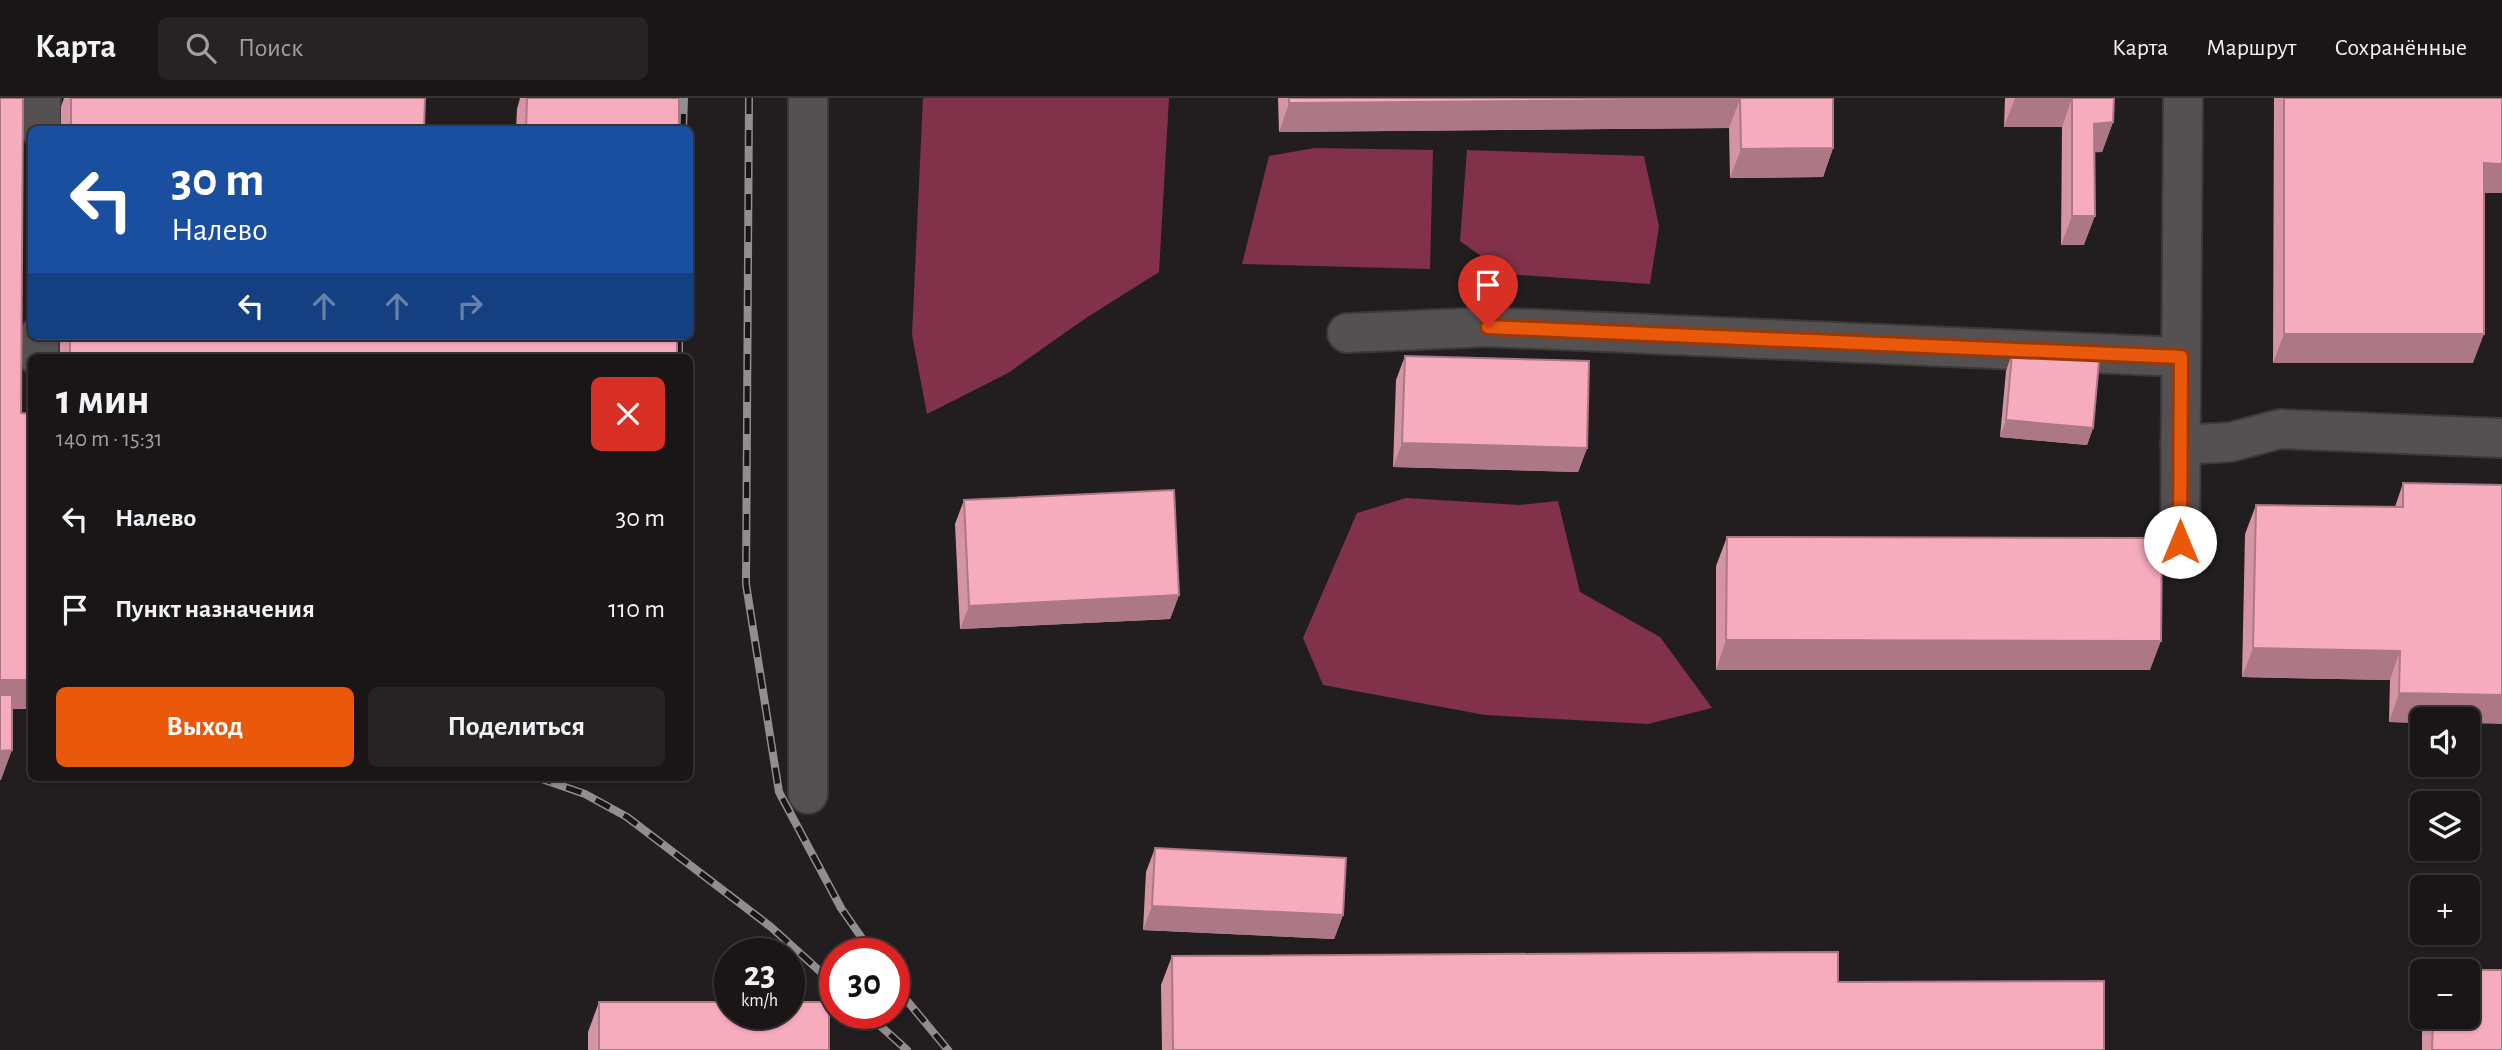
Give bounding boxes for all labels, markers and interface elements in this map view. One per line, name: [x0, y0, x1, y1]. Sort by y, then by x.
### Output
search box: [158, 17, 648, 80]
icon: search: [182, 29, 220, 67]
text: Карта: [35, 31, 116, 64]
text: Поиск: [238, 35, 303, 61]
text: Карта: [2112, 36, 2168, 60]
text: Маршрут: [2206, 36, 2296, 60]
text: Сохранённые: [2334, 36, 2467, 60]
icon: left: [56, 154, 147, 245]
text: 30 m: [171, 156, 265, 205]
text: Налево: [171, 214, 268, 246]
pin: [1458, 255, 1518, 327]
icon: arrive: [1469, 266, 1507, 304]
icon: left: [232, 287, 270, 325]
icon: ahead: [305, 287, 343, 325]
icon: ahead: [378, 287, 416, 325]
icon: right: [451, 287, 489, 325]
button: close: [591, 377, 665, 451]
text: 1 мин: [56, 379, 150, 421]
text: 140 m · 15:31: [56, 428, 162, 451]
icon: left: [56, 500, 94, 538]
text: Налево: [115, 505, 196, 531]
text: 30 m: [615, 505, 665, 531]
position arrow: [2143, 505, 2217, 579]
icon: arrive: [56, 591, 94, 629]
text: Пункт назначения: [115, 596, 315, 622]
text: 110 m: [608, 596, 665, 622]
button: Выход: [56, 687, 354, 767]
button: Поделиться: [368, 687, 665, 767]
map controls: [2410, 707, 2480, 1029]
button: sound: [2410, 707, 2480, 777]
button: layers: [2410, 791, 2480, 861]
button: +: [2410, 875, 2480, 945]
speed limit sign: 30: [819, 938, 910, 1029]
text: 23: [744, 957, 775, 992]
button: −: [2410, 959, 2480, 1029]
text: km/h: [741, 992, 778, 1010]

